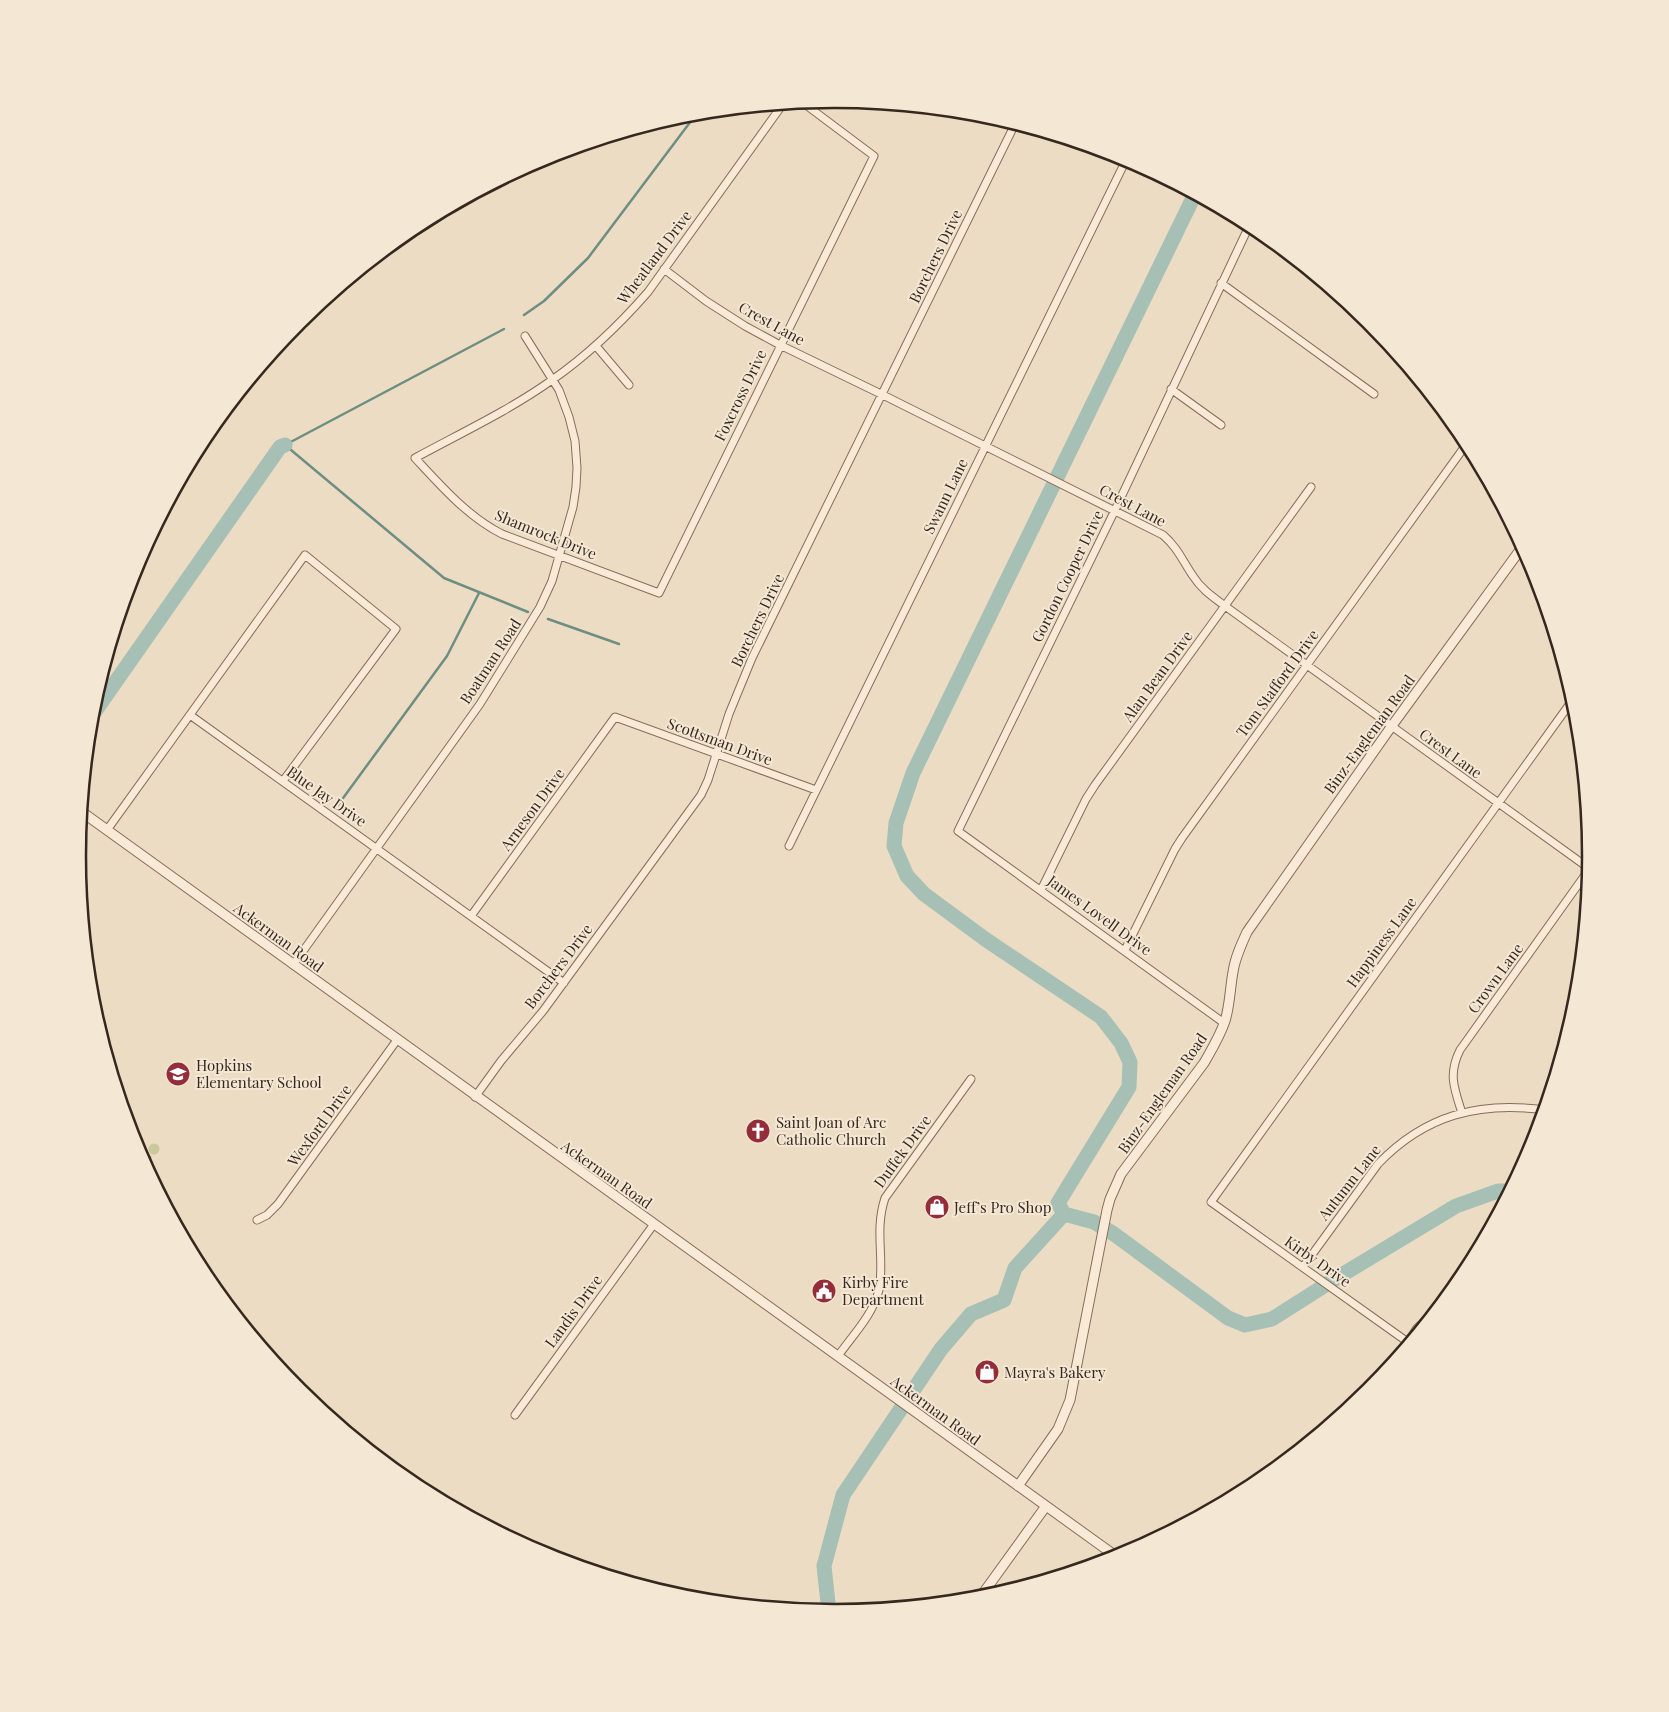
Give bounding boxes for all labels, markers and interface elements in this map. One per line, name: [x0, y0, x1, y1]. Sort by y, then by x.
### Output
street label: Wheatland Drive: [612, 206, 696, 309]
street label: Borchers Drive: [904, 206, 966, 306]
street label: Crest Lane: [735, 297, 809, 349]
street label: Foxcross Drive: [709, 346, 771, 444]
street label: Swann Lane: [918, 455, 972, 537]
street label: Crest Lane: [1096, 479, 1170, 531]
street label: Shamrock Drive: [492, 504, 600, 564]
street label: Gordon Cooper Drive: [1026, 507, 1108, 645]
street label: Borchers Drive: [726, 570, 788, 670]
street label: Boatman Road: [455, 614, 525, 708]
street label: Tom Stafford Drive: [1231, 625, 1323, 741]
street label: Alan Bean Drive: [1117, 627, 1197, 726]
street label: Binz-Engleman Road: [1319, 670, 1419, 797]
street label: Scottsman Drive: [665, 713, 775, 769]
street label: Crest Lane: [1416, 724, 1486, 782]
street label: Blue Jay Drive: [283, 761, 371, 831]
street label: Arneson Drive: [495, 764, 569, 855]
street label: James Lovell Drive: [1043, 870, 1156, 960]
street label: Happiness Lane: [1341, 893, 1421, 991]
street label: Ackerman Road: [229, 897, 328, 977]
street label: Borchers Drive: [519, 919, 597, 1013]
street label: Crown Lane: [1463, 939, 1527, 1017]
street label: Binz-Engleman Road: [1113, 1029, 1211, 1157]
place label: Hopkins Elementary School: [196, 1055, 322, 1092]
school or university icon: Hopkins Elementary School: [165, 1061, 191, 1087]
street label: Wexford Drive: [282, 1080, 355, 1171]
street label: Duffek Drive: [869, 1111, 935, 1191]
place label: Saint Joan of Arc Catholic Church: [776, 1112, 886, 1149]
church icon: Saint Joan of Arc Catholic Church: [745, 1118, 771, 1144]
street label: Ackerman Road: [557, 1135, 657, 1213]
street label: Autumn Lane: [1313, 1140, 1385, 1225]
shop icon: Jeff’s Pro Shop: [924, 1194, 950, 1220]
place label: Jeff’s Pro Shop: [953, 1197, 1052, 1217]
street label: Kirby Drive: [1281, 1231, 1355, 1291]
street label: Landis Drive: [540, 1271, 606, 1351]
place label: Kirby Fire Department: [842, 1272, 924, 1309]
public building icon: Kirby Fire Department: [811, 1278, 837, 1304]
shop icon: Mayra's Bakery: [974, 1359, 1000, 1385]
place label: Mayra's Bakery: [1004, 1362, 1106, 1382]
street label: Ackerman Road: [886, 1370, 985, 1450]

